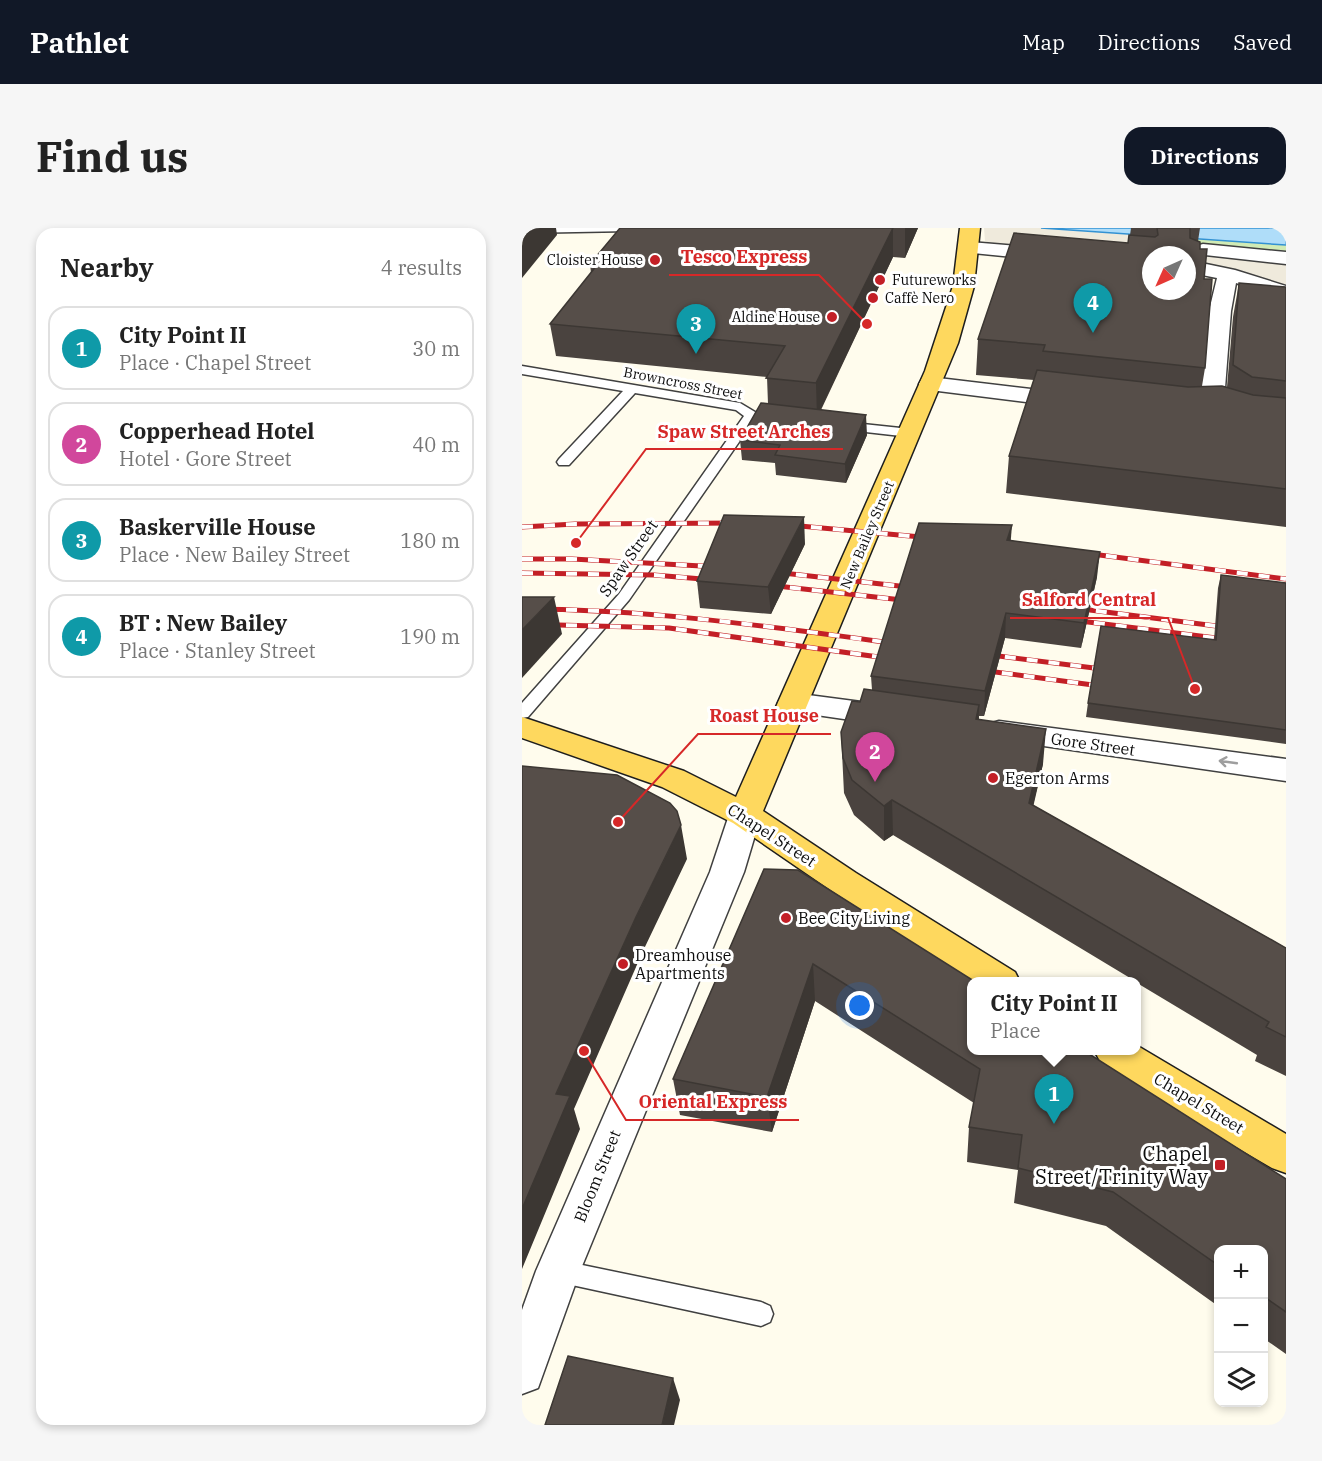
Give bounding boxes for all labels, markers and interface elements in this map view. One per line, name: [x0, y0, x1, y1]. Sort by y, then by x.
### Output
text: Pathlet: [30, 24, 129, 61]
text: Map: [1022, 28, 1065, 56]
text: Directions: [1098, 28, 1200, 56]
text: Saved: [1233, 28, 1292, 56]
button: Directions: [1124, 127, 1286, 185]
text: Find us: [36, 129, 188, 184]
callout: Tesco Express: [669, 239, 819, 275]
text: Tesco Express: [681, 245, 807, 268]
north arrow: [1142, 246, 1196, 300]
text: Nearby: [60, 250, 154, 284]
place label: Cloister House: [547, 251, 643, 269]
marker: Cloister House: [648, 253, 662, 267]
text: 4 results: [381, 254, 462, 281]
place label: Futureworks: [892, 271, 976, 289]
marker: Futureworks: [873, 273, 887, 287]
pin: 4: [1074, 284, 1112, 333]
place label: Caffè Nero: [885, 289, 954, 307]
marker: Caffè Nero: [866, 291, 880, 305]
pin: 3: [676, 304, 716, 354]
place label: Aldine House: [732, 308, 820, 326]
marker: Aldine House: [825, 310, 839, 324]
text: City Point II: [119, 320, 246, 349]
text: 1: [76, 335, 88, 362]
text: 30 m: [412, 335, 460, 362]
text: Place · Chapel Street: [119, 349, 311, 376]
street label: Browncross Street: [622, 363, 744, 403]
callout: Spaw Street Arches: [646, 413, 843, 449]
text: Copperhead Hotel: [119, 416, 315, 445]
text: Spaw Street Arches: [658, 420, 830, 443]
text: 2: [76, 431, 88, 458]
text: 40 m: [412, 431, 460, 458]
text: Hotel · Gore Street: [119, 445, 292, 472]
street label: New Bailey Street: [836, 478, 898, 592]
text: Baskerville House: [119, 512, 316, 541]
street label: Spaw Street: [594, 516, 662, 600]
text: 3: [76, 527, 88, 554]
text: 180 m: [400, 527, 460, 554]
text: Place · New Bailey Street: [119, 541, 350, 568]
callout: Salford Central: [1010, 582, 1168, 618]
text: Salford Central: [1022, 588, 1156, 611]
text: BT : New Bailey: [119, 608, 287, 637]
text: 4: [76, 623, 88, 650]
text: 190 m: [400, 623, 460, 650]
text: Place · Stanley Street: [119, 637, 316, 664]
callout: Roast House: [698, 698, 831, 734]
text: Roast House: [709, 704, 819, 727]
street label: Gore Street: [1050, 728, 1137, 760]
pin: 2: [856, 732, 894, 782]
one-way arrow: [1219, 757, 1238, 768]
place label: Egerton Arms: [1005, 768, 1109, 788]
marker: Egerton Arms: [986, 771, 1000, 785]
street label: Chapel Street: [724, 799, 820, 871]
place label: Bee City Living: [798, 908, 910, 928]
marker: Bee City Living: [779, 911, 793, 925]
place label: Dreamhouse Apartments: [635, 945, 731, 983]
marker: Dreamhouse Apartments: [616, 957, 630, 971]
popup: [967, 977, 1141, 1055]
text: City Point II: [990, 988, 1118, 1017]
your location: [845, 991, 874, 1020]
text: Place: [990, 1017, 1041, 1044]
street label: Chapel Street: [1151, 1068, 1248, 1138]
pin: 1: [1034, 1074, 1074, 1124]
callout: Oriental Express: [626, 1084, 799, 1120]
text: Oriental Express: [639, 1090, 787, 1113]
street label: Bloom Street: [569, 1127, 625, 1225]
place label: Chapel Street/Trinity Way: [1035, 1140, 1208, 1190]
marker: Chapel Street/Trinity Way: [1213, 1158, 1227, 1172]
map controls: [1214, 1245, 1268, 1407]
button: +: [1214, 1245, 1268, 1299]
button: −: [1214, 1299, 1268, 1353]
button: layers: [1214, 1353, 1268, 1407]

